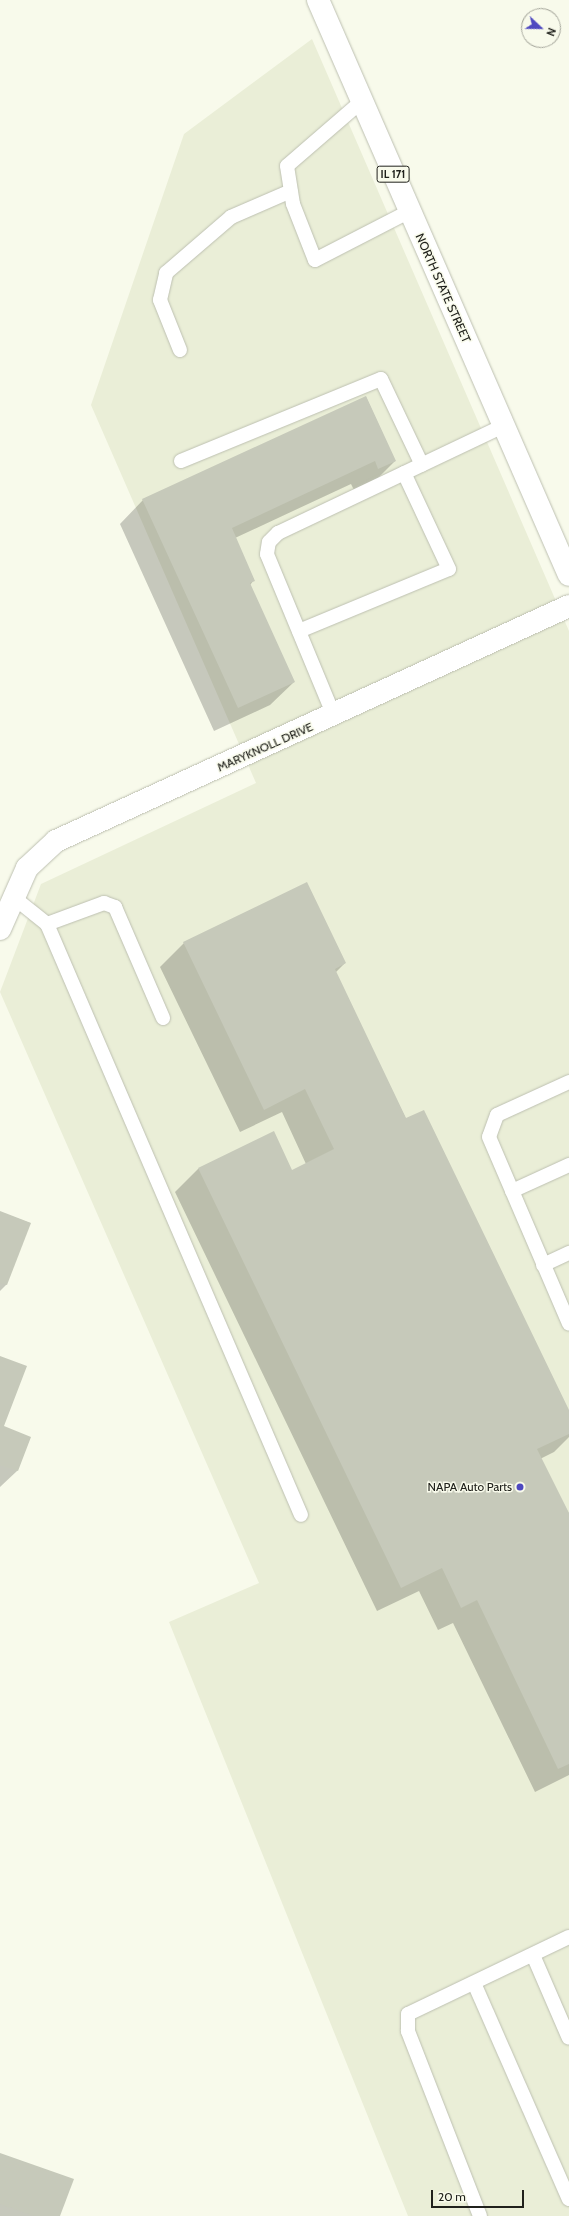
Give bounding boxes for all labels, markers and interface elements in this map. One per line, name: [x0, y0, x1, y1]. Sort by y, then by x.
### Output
north arrow: [521, 8, 561, 48]
text: N: [543, 26, 559, 38]
road number: IL 171: [376, 165, 410, 183]
street label: NORTH STATE STREET: [412, 231, 474, 345]
street label: MARYKNOLL DRIVE: [215, 719, 315, 775]
place label: NAPA Auto Parts: [428, 1480, 512, 1494]
marker: NAPA Auto Parts: [515, 1482, 525, 1492]
scale bar: [433, 2182, 526, 2208]
text: 20 m: [438, 2189, 466, 2204]

